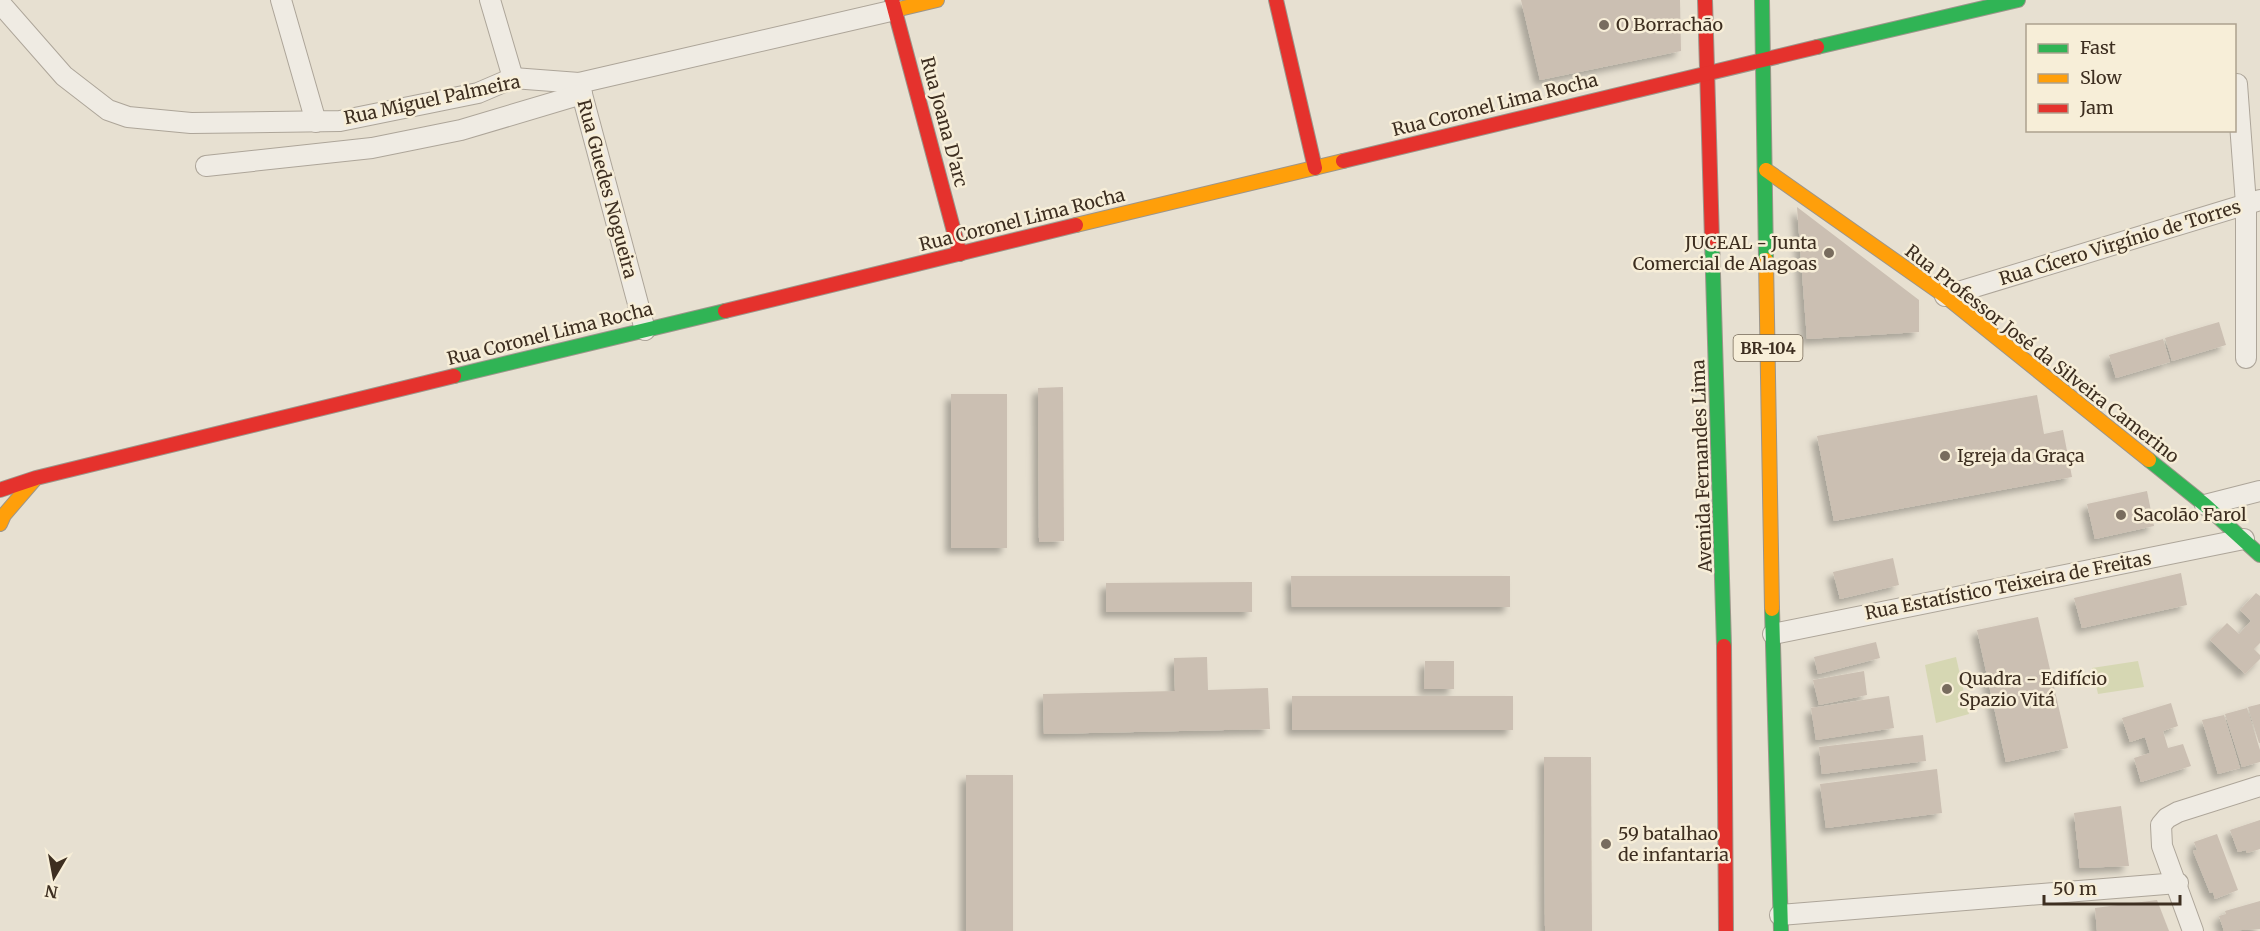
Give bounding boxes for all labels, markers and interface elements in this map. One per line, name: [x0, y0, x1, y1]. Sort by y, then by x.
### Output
place label: O Borrachão: [1616, 13, 1723, 36]
marker: O Borrachão: [1597, 18, 1611, 32]
legend: [2026, 24, 2236, 132]
text: Fast: [2080, 36, 2116, 59]
street label: Rua Joana D'arc: [916, 54, 973, 190]
text: Slow: [2080, 66, 2123, 89]
street label: Rua Coronel Lima Rocha: [1390, 68, 1600, 141]
street label: Rua Miguel Palmeira: [342, 70, 522, 129]
text: Jam: [2079, 96, 2114, 119]
street label: Rua Guedes Nogueira: [573, 97, 643, 281]
street label: Rua Coronel Lima Rocha: [917, 183, 1127, 256]
street label: Rua Cícero Virgínio de Torres: [1996, 195, 2244, 290]
place label: JUCEAL - Junta Comercial de Alagoas: [1633, 231, 1817, 275]
street label: Rua Professor José da Silveira Camerino: [1901, 239, 2184, 468]
marker: JUCEAL - Junta Comercial de Alagoas: [1822, 246, 1836, 260]
street label: Rua Coronel Lima Rocha: [445, 297, 655, 370]
road number: BR-104: [1734, 335, 1802, 361]
street label: Avenida Fernandes Lima: [1686, 359, 1717, 574]
place label: Igreja da Graça: [1957, 444, 2085, 467]
marker: Igreja da Graça: [1938, 449, 1952, 463]
place label: Sacolão Farol: [2133, 503, 2247, 526]
marker: Sacolão Farol: [2114, 508, 2128, 522]
street label: Rua Estatístico Teixeira de Freitas: [1863, 546, 2153, 625]
place label: Quadra - Edifício Spazio Vitá: [1959, 667, 2107, 711]
marker: Quadra - Edifício Spazio Vitá: [1940, 682, 1954, 696]
place label: 59 batalhao de infantaria: [1618, 822, 1729, 866]
marker: 59 batalhao de infantaria: [1599, 837, 1613, 851]
north arrow: [24, 847, 84, 907]
scale bar: [2044, 868, 2180, 906]
text: 50 m: [2053, 877, 2097, 900]
text: N: [43, 881, 59, 903]

